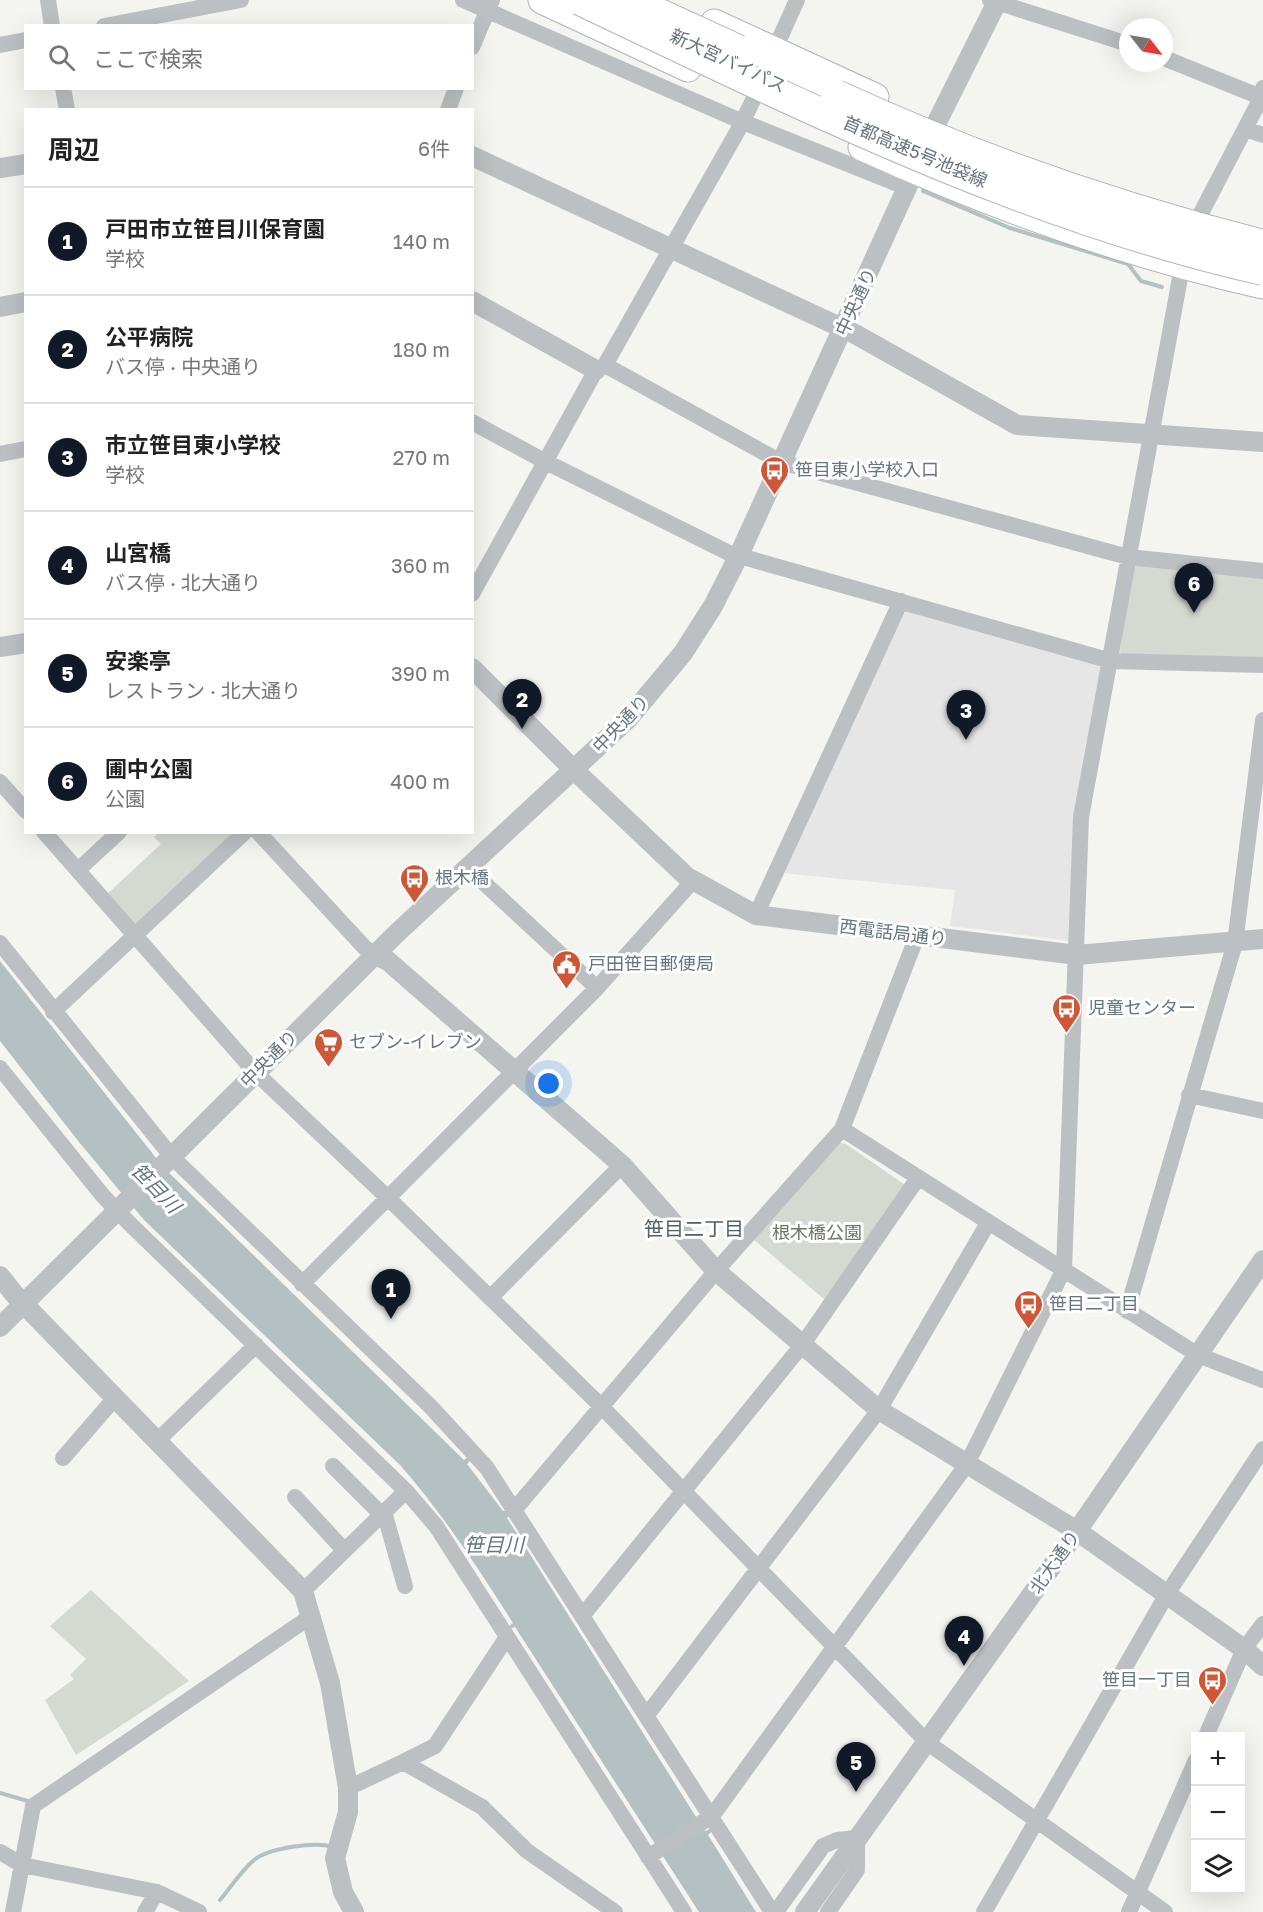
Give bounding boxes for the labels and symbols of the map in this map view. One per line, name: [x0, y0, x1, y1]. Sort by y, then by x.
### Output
north arrow: [1119, 18, 1173, 72]
street label: 新大宮バイパス: [667, 24, 790, 97]
street label: 首都高速5号池袋線: [840, 111, 991, 191]
street label: 中央通り: [830, 264, 880, 339]
bus stop icon: 笹目東小学校入口: [758, 454, 790, 496]
place label: 笹目東小学校入口: [795, 458, 939, 480]
pin: 6: [1174, 564, 1214, 613]
pin: 2: [502, 680, 542, 729]
street label: 中央通り: [587, 690, 653, 757]
pin: 3: [946, 690, 986, 740]
bus stop icon: 根木橋: [398, 862, 430, 904]
place label: 根木橋: [435, 866, 489, 888]
street label: 西電話局通り: [838, 915, 948, 950]
public building icon: 戸田笹目郵便局: [551, 948, 583, 990]
place label: 戸田笹目郵便局: [588, 952, 714, 974]
bus stop icon: 児童センター: [1051, 992, 1083, 1034]
place label: 児童センター: [1088, 996, 1196, 1018]
street label: 中央通り: [235, 1025, 302, 1092]
supermarket icon: セブン-イレブン: [312, 1026, 344, 1068]
place label: セブン-イレブン: [349, 1030, 482, 1052]
your location: [534, 1069, 563, 1098]
water label: 笹目川: [127, 1157, 188, 1219]
district label: 笹目二丁目: [644, 1216, 744, 1240]
park label: 根木橋公園: [772, 1221, 862, 1243]
pin: 1: [372, 1270, 410, 1319]
bus stop icon: 笹目二丁目: [1012, 1288, 1044, 1330]
place label: 笹目二丁目: [1049, 1292, 1139, 1314]
street label: 北大通り: [1025, 1526, 1084, 1597]
water label: 笹目川: [464, 1532, 526, 1556]
pin: 4: [944, 1616, 984, 1666]
bus stop icon: 笹目一丁目: [1197, 1664, 1229, 1706]
place label: 笹目一丁目: [1102, 1668, 1192, 1690]
pin: 5: [836, 1742, 876, 1792]

